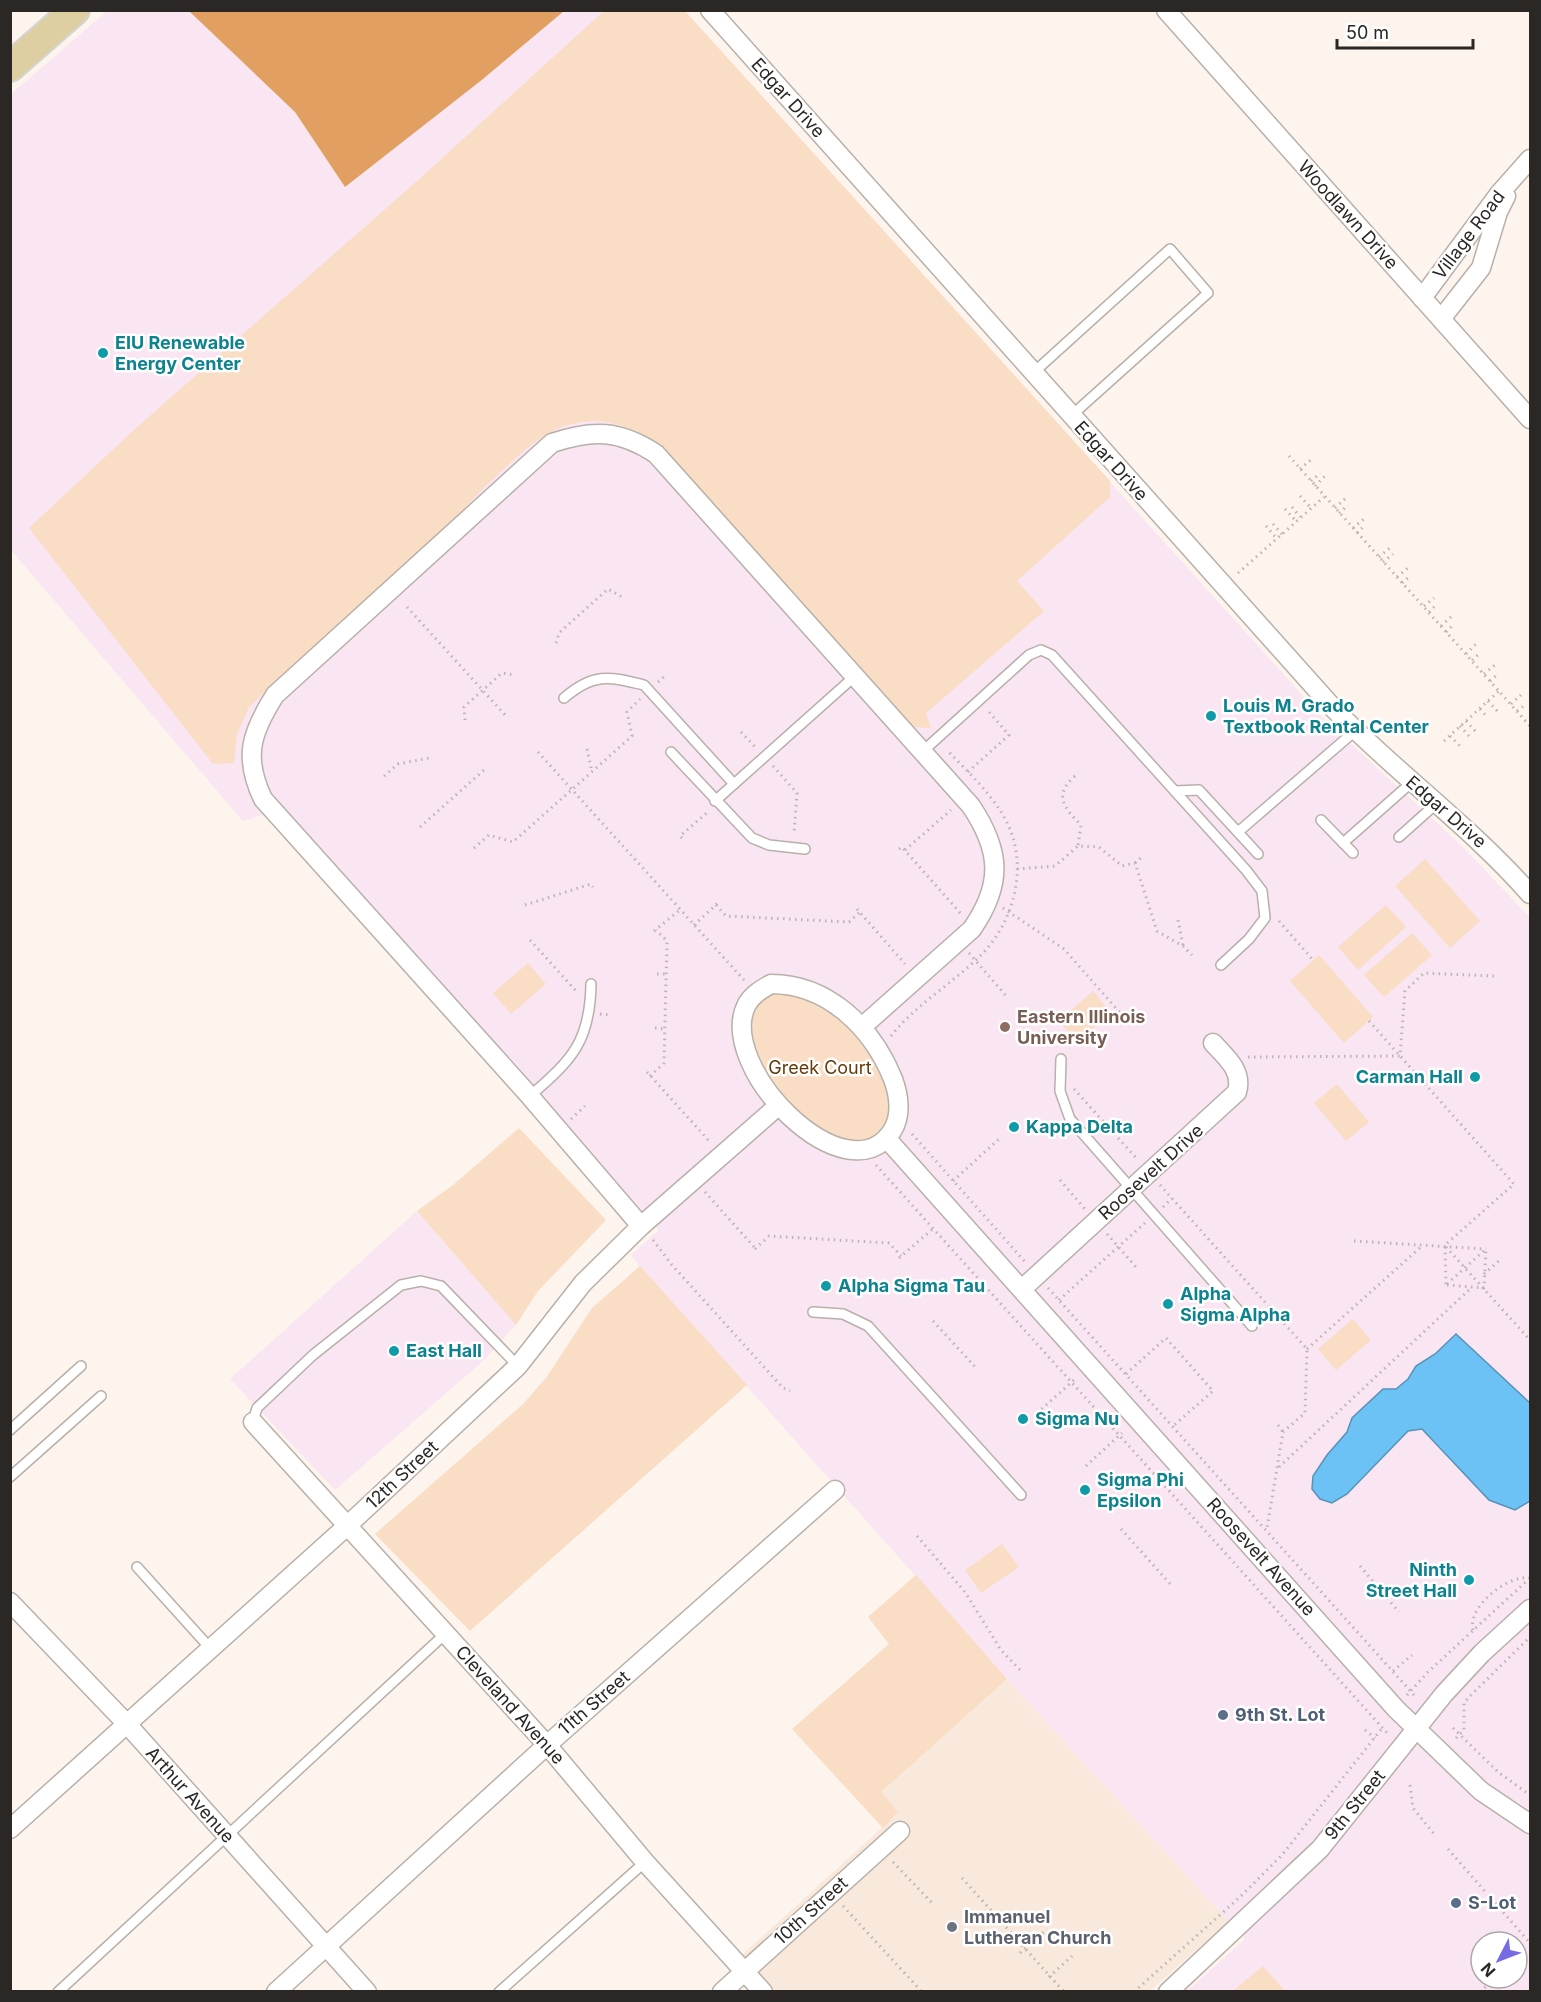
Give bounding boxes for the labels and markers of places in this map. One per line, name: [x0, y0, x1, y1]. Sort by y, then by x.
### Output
place label: EIU Renewable Energy Center: [115, 332, 245, 374]
marker: EIU Renewable Energy Center: [96, 346, 110, 360]
place label: Louis M. Grado Textbook Rental Center: [1223, 695, 1429, 737]
marker: Louis M. Grado Textbook Rental Center: [1204, 709, 1218, 723]
place label: Eastern Illinois University: [1017, 1006, 1145, 1048]
marker: Eastern Illinois University: [998, 1020, 1012, 1034]
place label: Carman Hall: [1356, 1066, 1463, 1087]
marker: Carman Hall: [1468, 1070, 1482, 1084]
place label: Kappa Delta: [1026, 1116, 1133, 1137]
marker: Kappa Delta: [1007, 1120, 1021, 1134]
place label: Alpha Sigma Tau: [838, 1275, 985, 1296]
marker: Alpha Sigma Tau: [819, 1279, 833, 1293]
place label: Alpha Sigma Alpha: [1180, 1283, 1291, 1325]
marker: Alpha Sigma Alpha: [1161, 1297, 1175, 1311]
place label: East Hall: [406, 1340, 482, 1361]
marker: East Hall: [387, 1344, 401, 1358]
place label: Sigma Nu: [1035, 1408, 1119, 1429]
marker: Sigma Nu: [1016, 1412, 1030, 1426]
place label: Sigma Phi Epsilon: [1097, 1469, 1184, 1511]
marker: Sigma Phi Epsilon: [1078, 1483, 1092, 1497]
place label: Ninth Street Hall: [1366, 1559, 1457, 1601]
marker: Ninth Street Hall: [1462, 1573, 1476, 1587]
place label: 9th St. Lot: [1235, 1704, 1325, 1725]
marker: 9th St. Lot: [1216, 1708, 1230, 1722]
place label: S-Lot: [1468, 1892, 1516, 1913]
marker: S-Lot: [1449, 1896, 1463, 1910]
place label: Immanuel Lutheran Church: [964, 1906, 1111, 1948]
marker: Immanuel Lutheran Church: [945, 1920, 959, 1934]

